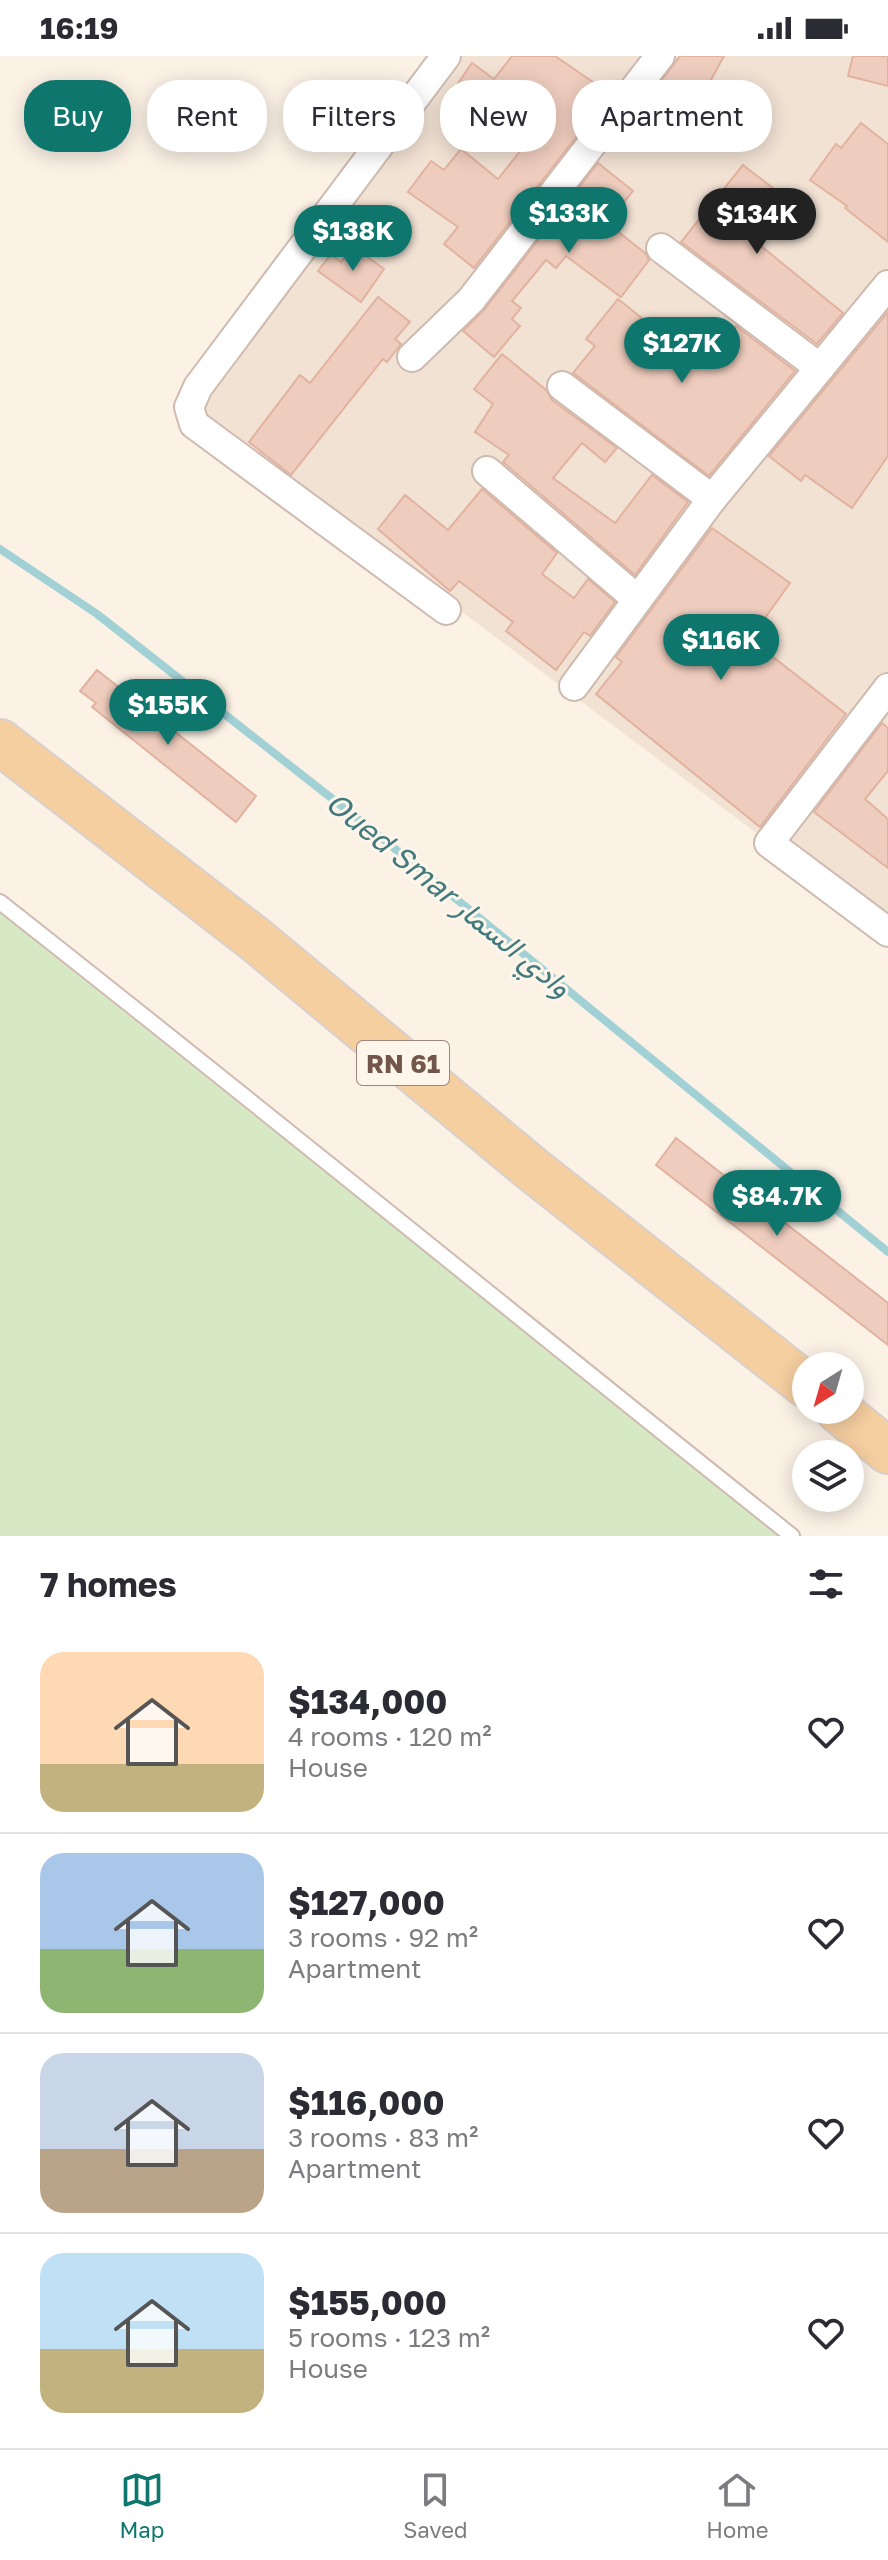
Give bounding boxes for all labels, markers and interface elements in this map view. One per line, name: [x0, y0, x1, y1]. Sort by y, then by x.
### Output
text: 16:19: [40, 10, 119, 46]
chip: Buy: [24, 80, 131, 152]
chip: Rent: [147, 80, 267, 152]
chip: Filters: [283, 80, 424, 152]
chip: New: [440, 80, 556, 152]
chip: Apartment: [572, 80, 772, 152]
pin: $133K: [513, 187, 625, 255]
pin: $134K: [701, 188, 813, 256]
text: $133K: [528, 197, 610, 228]
text: $134K: [716, 198, 798, 229]
pin: $138K: [297, 205, 409, 273]
text: $138K: [312, 215, 394, 246]
pin: $127K: [626, 317, 738, 385]
text: $127K: [642, 327, 722, 358]
pin: $116K: [665, 614, 777, 682]
text: $116K: [681, 624, 761, 655]
pin: $155K: [112, 679, 224, 747]
text: $155K: [127, 689, 209, 720]
water label: Oued Smar وادي السمار: [315, 784, 579, 1009]
road number: RN 61: [357, 1041, 449, 1085]
pin: $84.7K: [712, 1170, 842, 1238]
text: $84.7K: [731, 1180, 823, 1211]
north arrow: [792, 1352, 864, 1424]
map controls: [792, 1352, 864, 1512]
button: layers: [792, 1440, 864, 1512]
icon: filters: [804, 1562, 848, 1606]
text: 7 homes: [40, 1564, 177, 1604]
text: $134,000: [288, 1681, 447, 1721]
icon: home: [104, 1684, 200, 1780]
icon: heart: [804, 1710, 848, 1754]
text: 4 rooms · 120 m²: [288, 1721, 492, 1752]
text: House: [288, 1752, 368, 1783]
text: $127,000: [288, 1882, 445, 1922]
icon: home: [104, 1885, 200, 1981]
icon: heart: [804, 1911, 848, 1955]
text: 3 rooms · 92 m²: [288, 1922, 478, 1953]
text: Apartment: [288, 1953, 421, 1984]
text: $116,000: [288, 2082, 445, 2122]
icon: home: [104, 2085, 200, 2181]
icon: heart: [804, 2111, 848, 2155]
text: 3 rooms · 83 m²: [288, 2122, 478, 2153]
text: Apartment: [288, 2153, 421, 2184]
text: $155,000: [288, 2282, 447, 2322]
icon: home: [104, 2285, 200, 2381]
icon: heart: [804, 2311, 848, 2355]
text: 5 rooms · 123 m²: [288, 2322, 490, 2353]
text: House: [288, 2353, 368, 2384]
tab: Map: [119, 2468, 164, 2543]
tab: Saved: [403, 2468, 467, 2543]
tab: Home: [706, 2468, 769, 2543]

